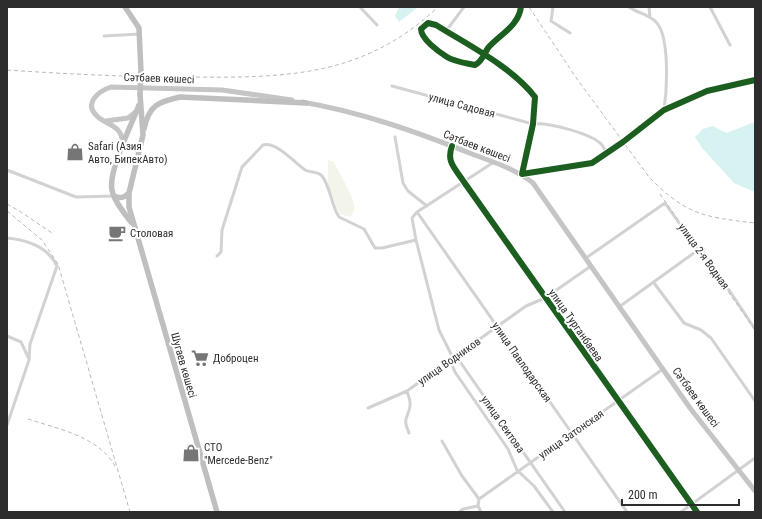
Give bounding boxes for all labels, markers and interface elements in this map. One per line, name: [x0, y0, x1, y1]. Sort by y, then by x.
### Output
street label: Сәтбаев көшесі: [123, 71, 195, 86]
street label: улица Садовая: [427, 90, 496, 121]
street label: Сәтбаев көшесі: [441, 128, 512, 165]
place label: Safari (Азия Авто, БипекАвто): [88, 140, 167, 166]
shop icon: Safari (Азия Авто, БипекАвто): [65, 142, 85, 162]
street label: улица 2-я Водная: [675, 221, 732, 292]
cafe icon: Столовая: [107, 223, 127, 243]
place label: Столовая: [130, 227, 173, 240]
street label: улица Турганбаева: [546, 286, 606, 364]
street label: улица Павлодарская: [489, 320, 554, 405]
street label: Шугаев көшесі: [168, 331, 199, 399]
street label: улица Водников: [415, 335, 483, 388]
supermarket icon: Доброцен: [190, 348, 210, 368]
place label: Доброцен: [213, 352, 259, 365]
street label: Сәтбаев көшесі: [669, 365, 722, 430]
street label: улица Сеитова: [478, 393, 527, 455]
street label: улица Затонская: [536, 407, 606, 462]
place label: СТО "Mercede-Benz": [204, 441, 273, 467]
shop icon: СТО "Mercede-Benz": [181, 443, 201, 463]
scale bar: [622, 481, 739, 507]
text: 200 m: [628, 488, 658, 502]

